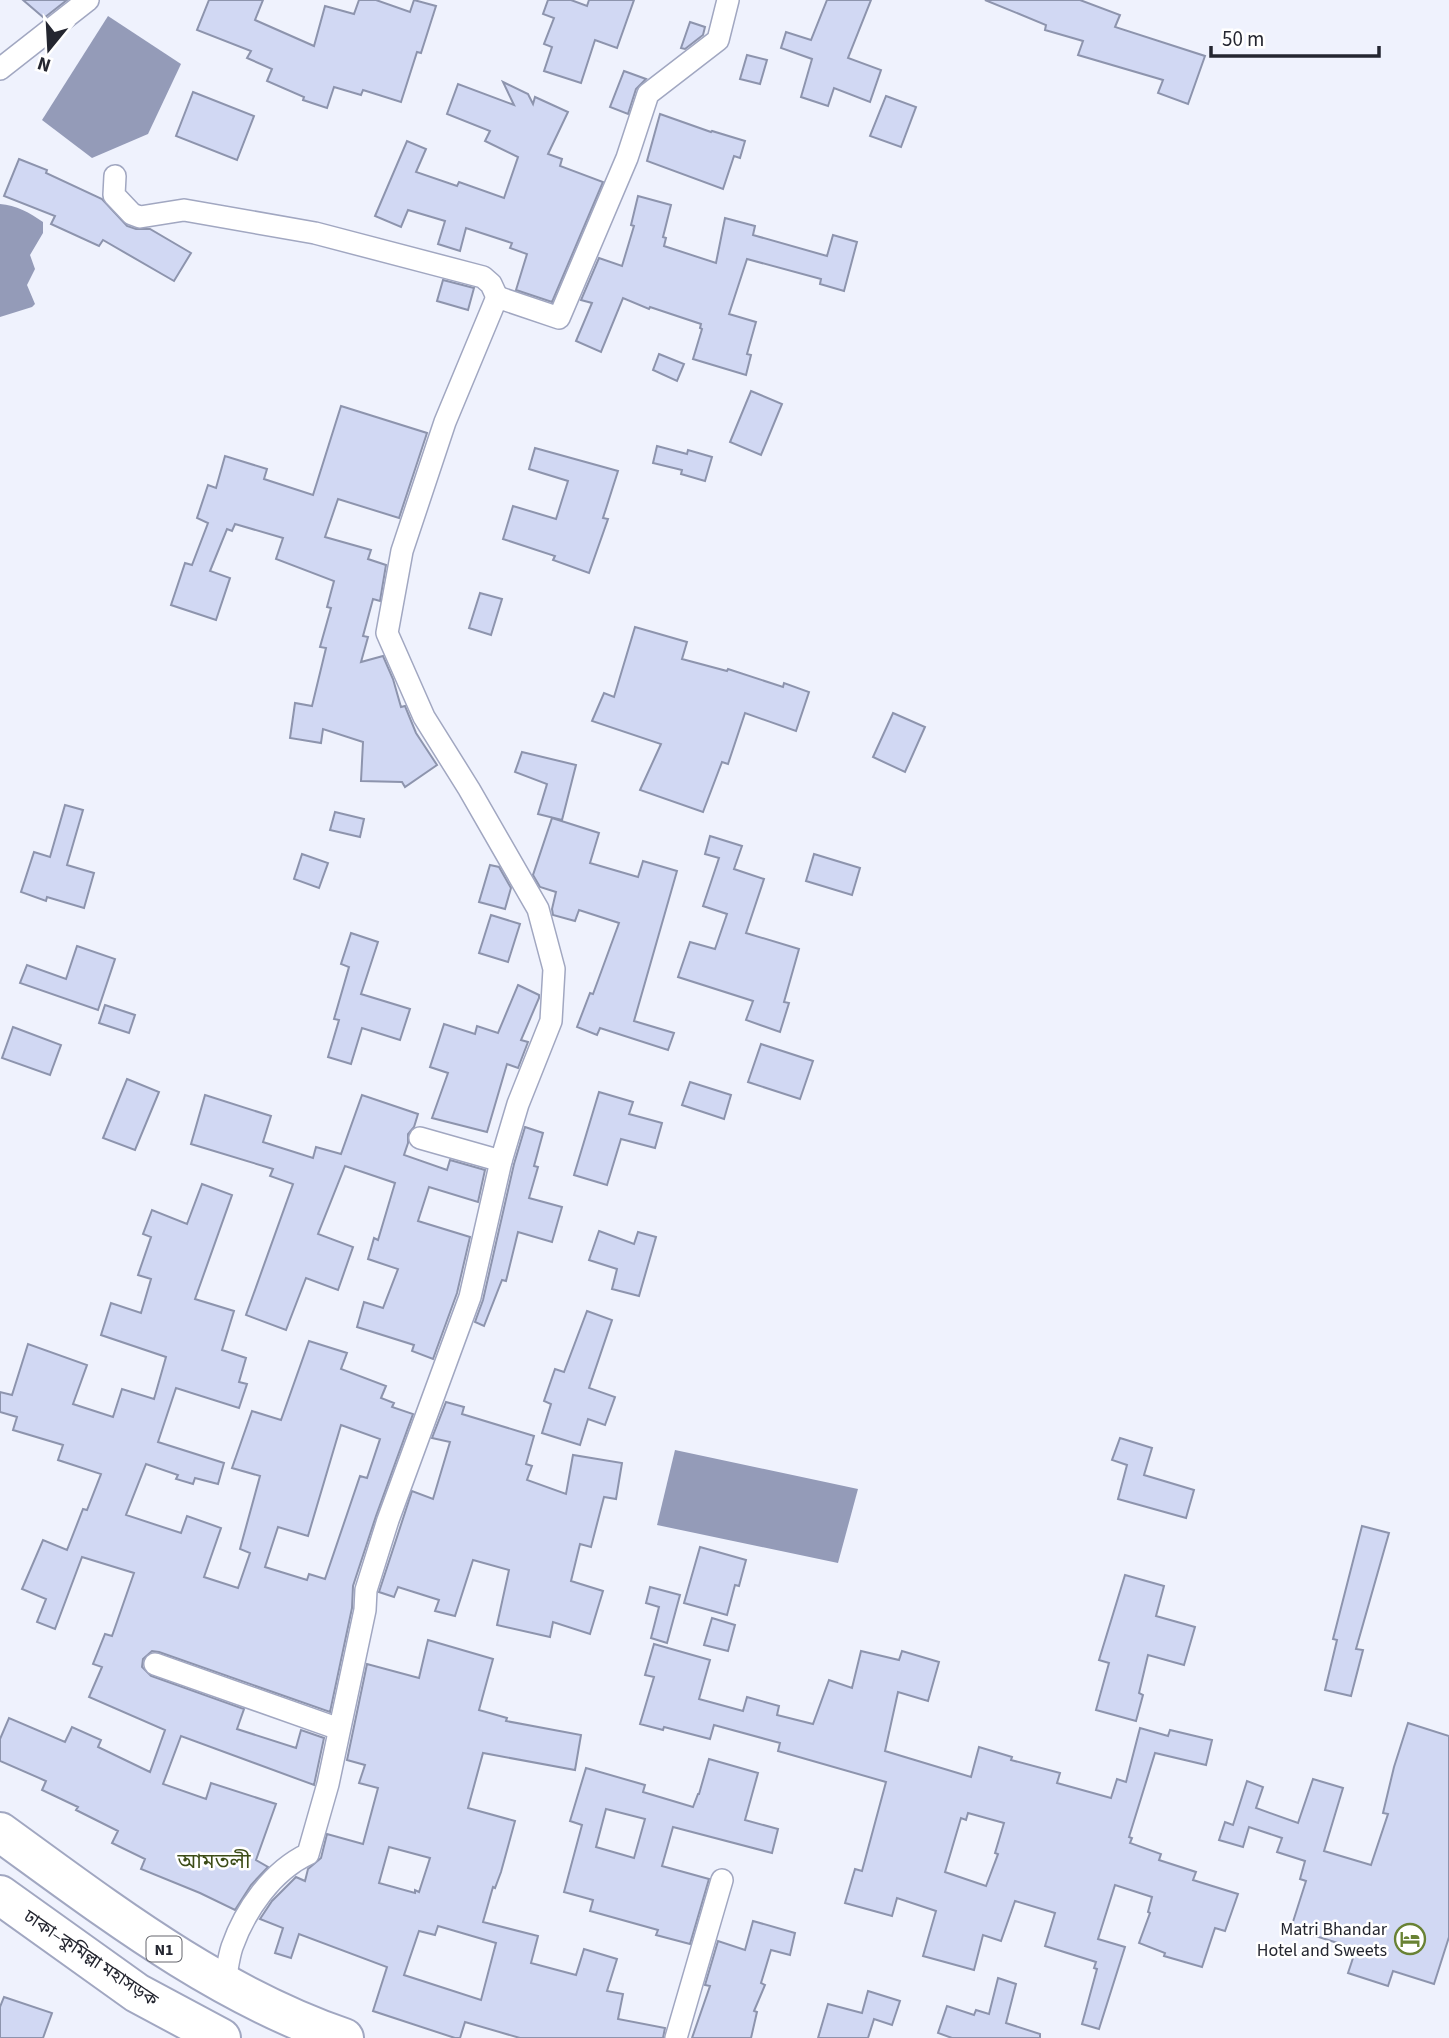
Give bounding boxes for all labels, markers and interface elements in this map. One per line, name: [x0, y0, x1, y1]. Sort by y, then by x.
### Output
north arrow: [14, 14, 84, 84]
scale bar: [1211, 14, 1379, 58]
text: 50 m: [1222, 24, 1264, 54]
text: N: [34, 49, 54, 79]
district label: আমতলী: [177, 1846, 251, 1876]
street label: ঢাকা–কুমিল্লা মহাসড়ক: [18, 1904, 163, 2013]
place label: Matri Bhandar Hotel and Sweets: [1257, 1917, 1388, 1963]
hotel icon: Matri Bhandar Hotel and Sweets: [1393, 1922, 1427, 1956]
road number: N1: [146, 1937, 182, 1962]

